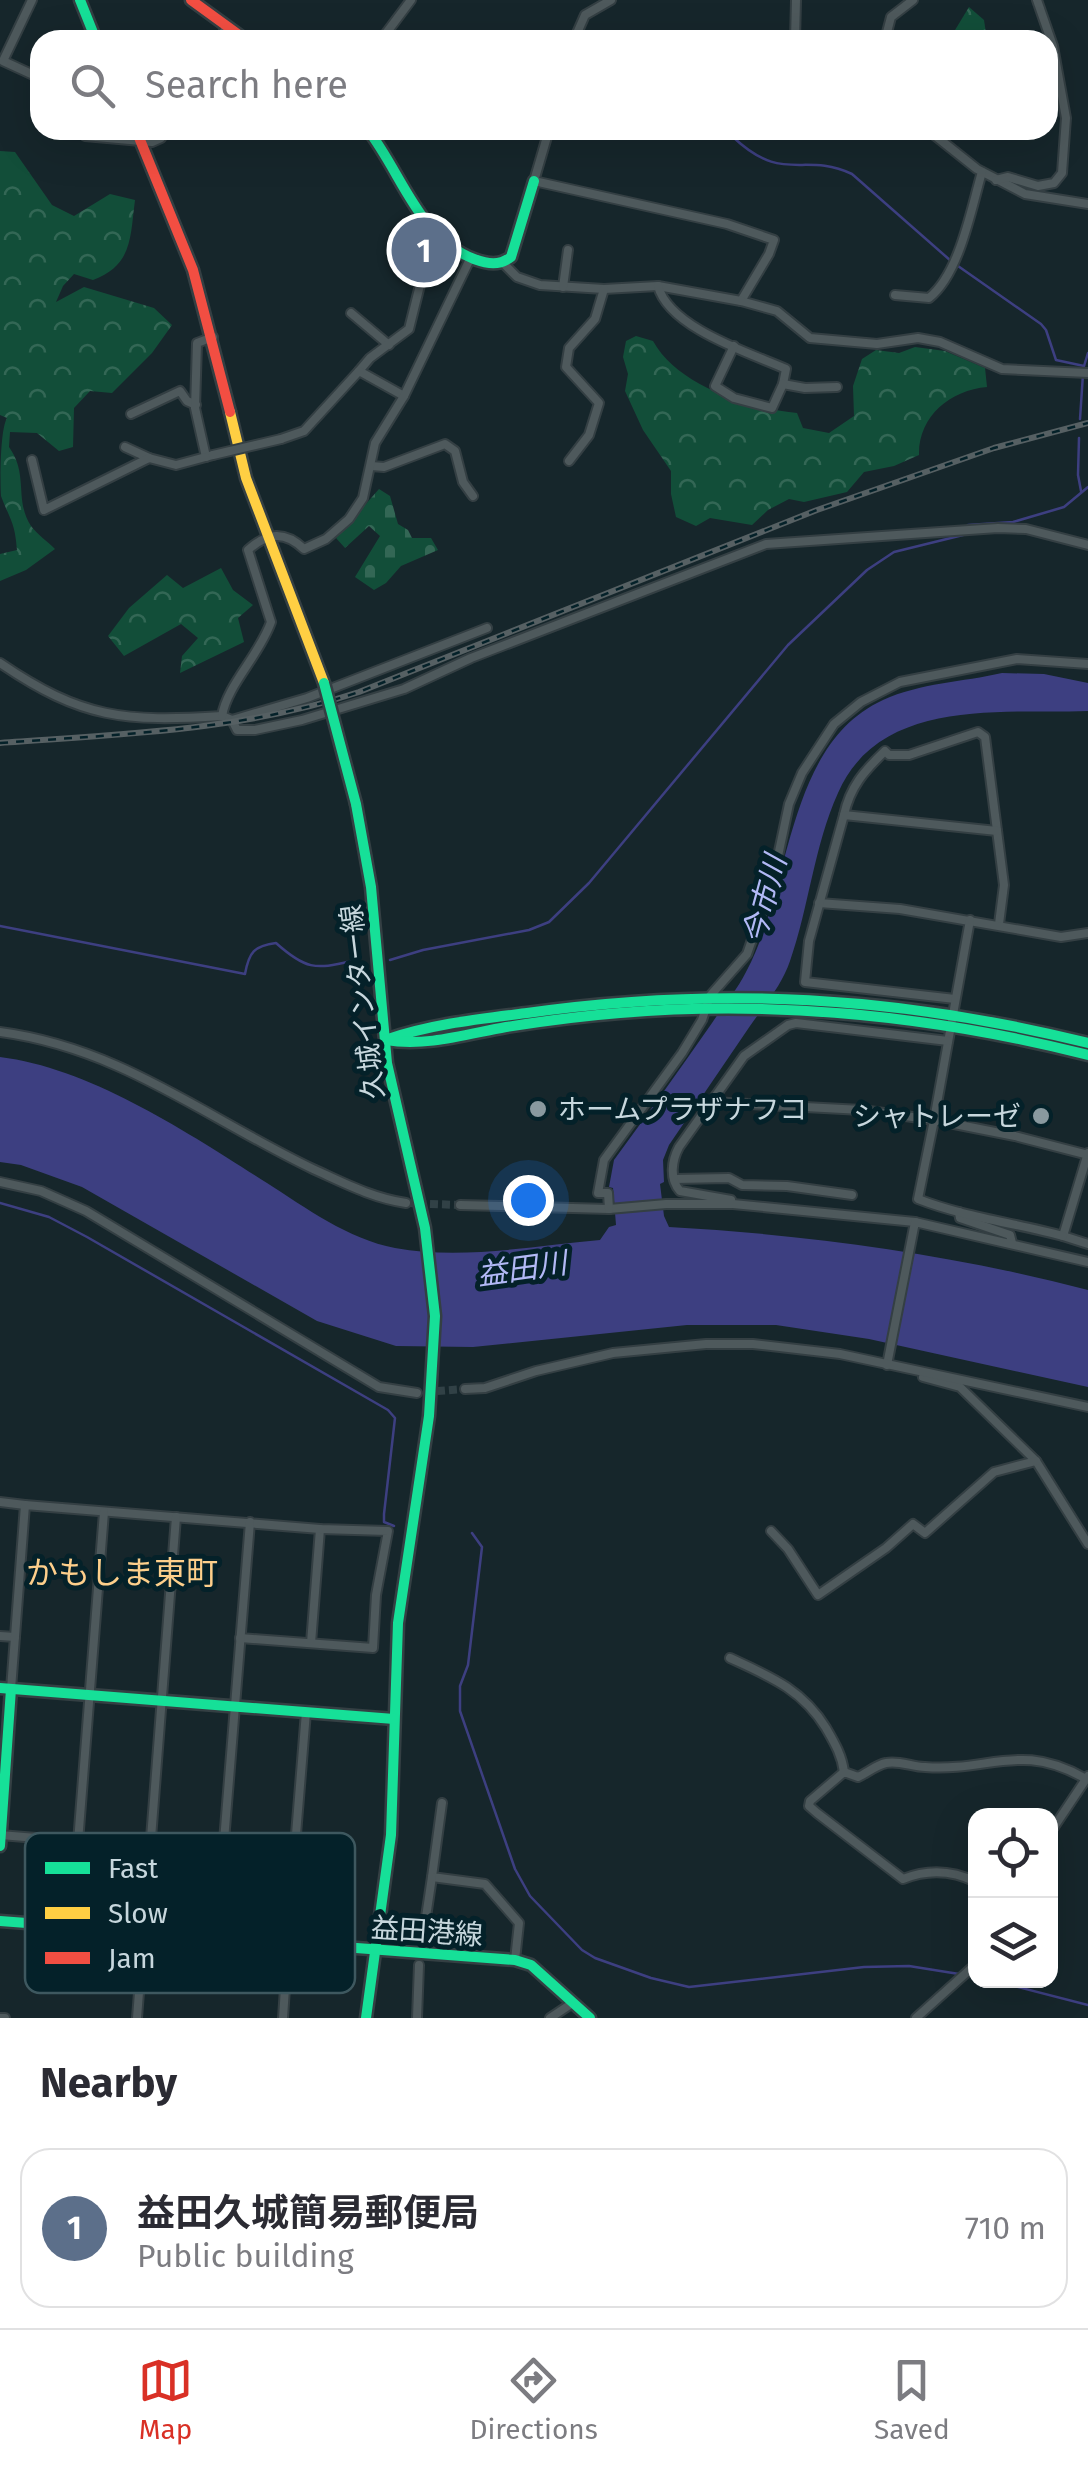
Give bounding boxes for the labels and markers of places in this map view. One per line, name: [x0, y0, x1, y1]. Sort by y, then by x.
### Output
pin: 1: [392, 212, 456, 288]
place label: ホームプラザナフコ: [558, 1093, 807, 1126]
marker: ホームプラザナフコ: [527, 1098, 549, 1120]
place label: シャトレーゼ: [853, 1100, 1021, 1133]
marker: シャトレーゼ: [1030, 1105, 1052, 1127]

